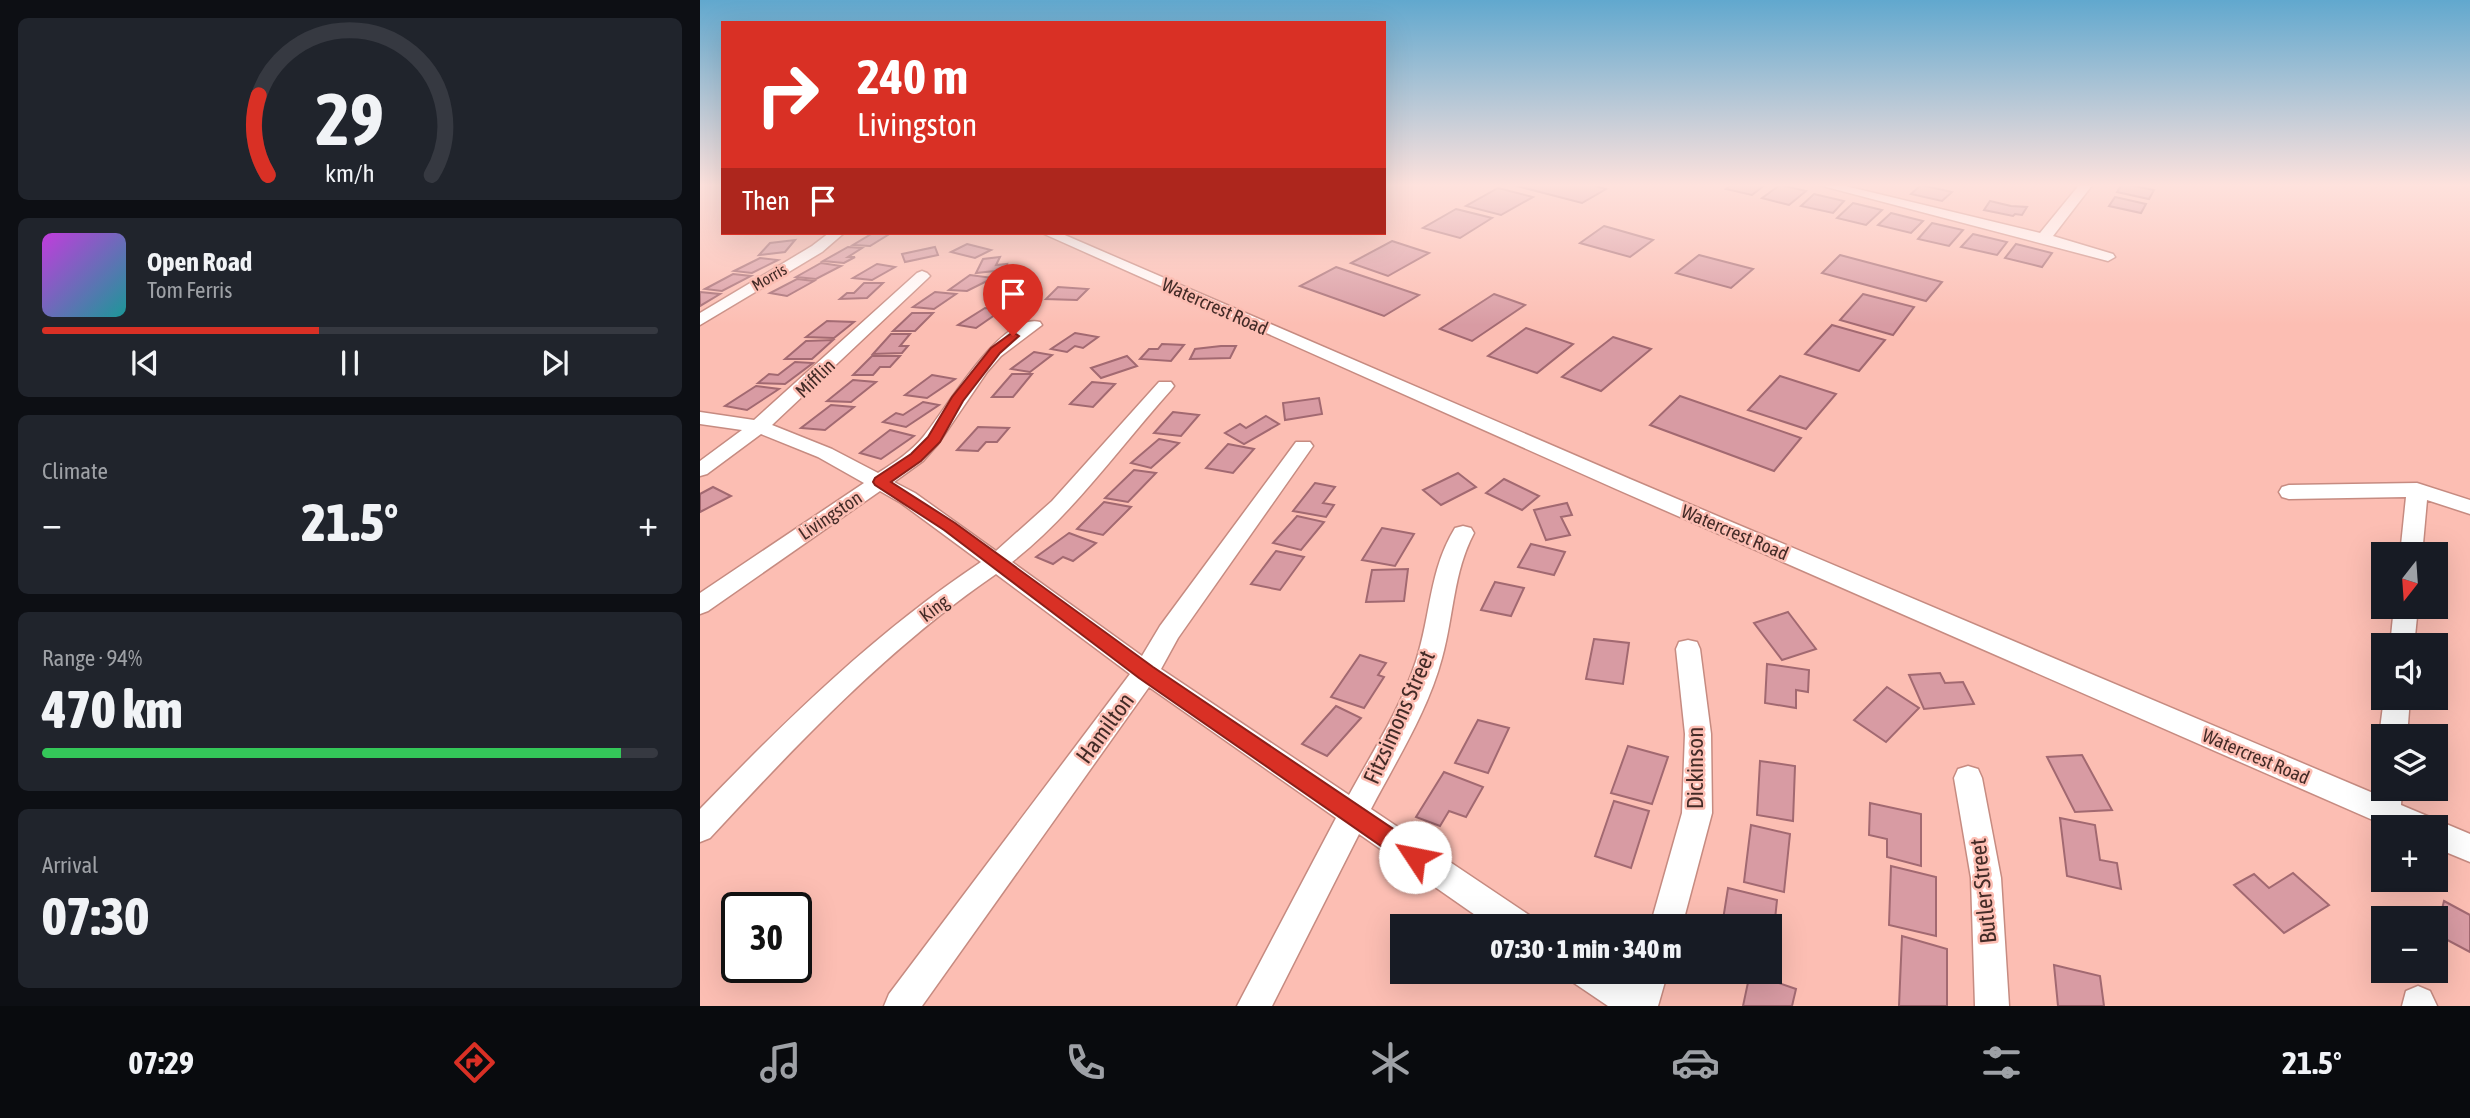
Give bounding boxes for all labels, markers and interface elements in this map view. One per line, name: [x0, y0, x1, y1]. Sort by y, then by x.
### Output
text: 240 m: [857, 48, 968, 104]
icon: right: [742, 49, 833, 140]
text: 29: [316, 77, 384, 160]
text: Livingston: [857, 106, 977, 143]
text: km/h: [325, 159, 375, 187]
icon: arrive: [804, 182, 842, 220]
text: Then: [742, 186, 790, 216]
text: Open Road: [147, 247, 252, 277]
street label: Morris: [748, 260, 790, 294]
pin: [983, 264, 1043, 336]
street label: Watercrest Road: [1159, 273, 1271, 339]
icon: arrive: [994, 275, 1032, 313]
text: Tom Ferris: [147, 277, 232, 303]
icon: previous: [126, 344, 164, 382]
icon: pause: [331, 344, 369, 382]
icon: next: [536, 344, 574, 382]
street label: Mifflin: [791, 354, 839, 402]
text: Climate: [42, 458, 108, 484]
street label: Livingston: [794, 486, 866, 544]
text: 21.5°: [302, 492, 398, 552]
street label: Watercrest Road: [1678, 500, 1792, 564]
text: −: [42, 501, 62, 544]
text: +: [638, 501, 658, 544]
north arrow: [2371, 542, 2448, 620]
map controls: [2371, 542, 2448, 983]
street label: King: [915, 589, 954, 626]
button: sound: [2371, 633, 2448, 710]
text: Range · 94%: [42, 645, 142, 671]
street label: Fitzsimons Street: [1358, 646, 1440, 788]
text: 470 km: [42, 679, 183, 739]
street label: Hamilton: [1071, 688, 1139, 768]
street label: Watercrest Road: [2199, 724, 2313, 788]
button: layers: [2371, 724, 2448, 801]
street label: Dickinson: [1682, 727, 1708, 809]
button: +: [2371, 815, 2448, 892]
position arrow: [1378, 820, 1452, 894]
street label: Butler Street: [1965, 837, 2001, 945]
text: Arrival: [42, 852, 98, 878]
text: 07:30: [42, 886, 149, 946]
speed limit sign: 30: [721, 892, 812, 983]
button: −: [2371, 906, 2448, 983]
text: 07:30 · 1 min · 340 m: [1491, 934, 1681, 964]
icon: directions: [450, 1038, 499, 1087]
icon: music: [756, 1038, 805, 1087]
icon: phone: [1061, 1038, 1110, 1087]
icon: climate: [1366, 1038, 1415, 1087]
icon: car: [1671, 1038, 1720, 1087]
icon: filters: [1977, 1038, 2026, 1087]
text: 07:29: [128, 1044, 194, 1081]
text: 21.5°: [2282, 1044, 2342, 1081]

